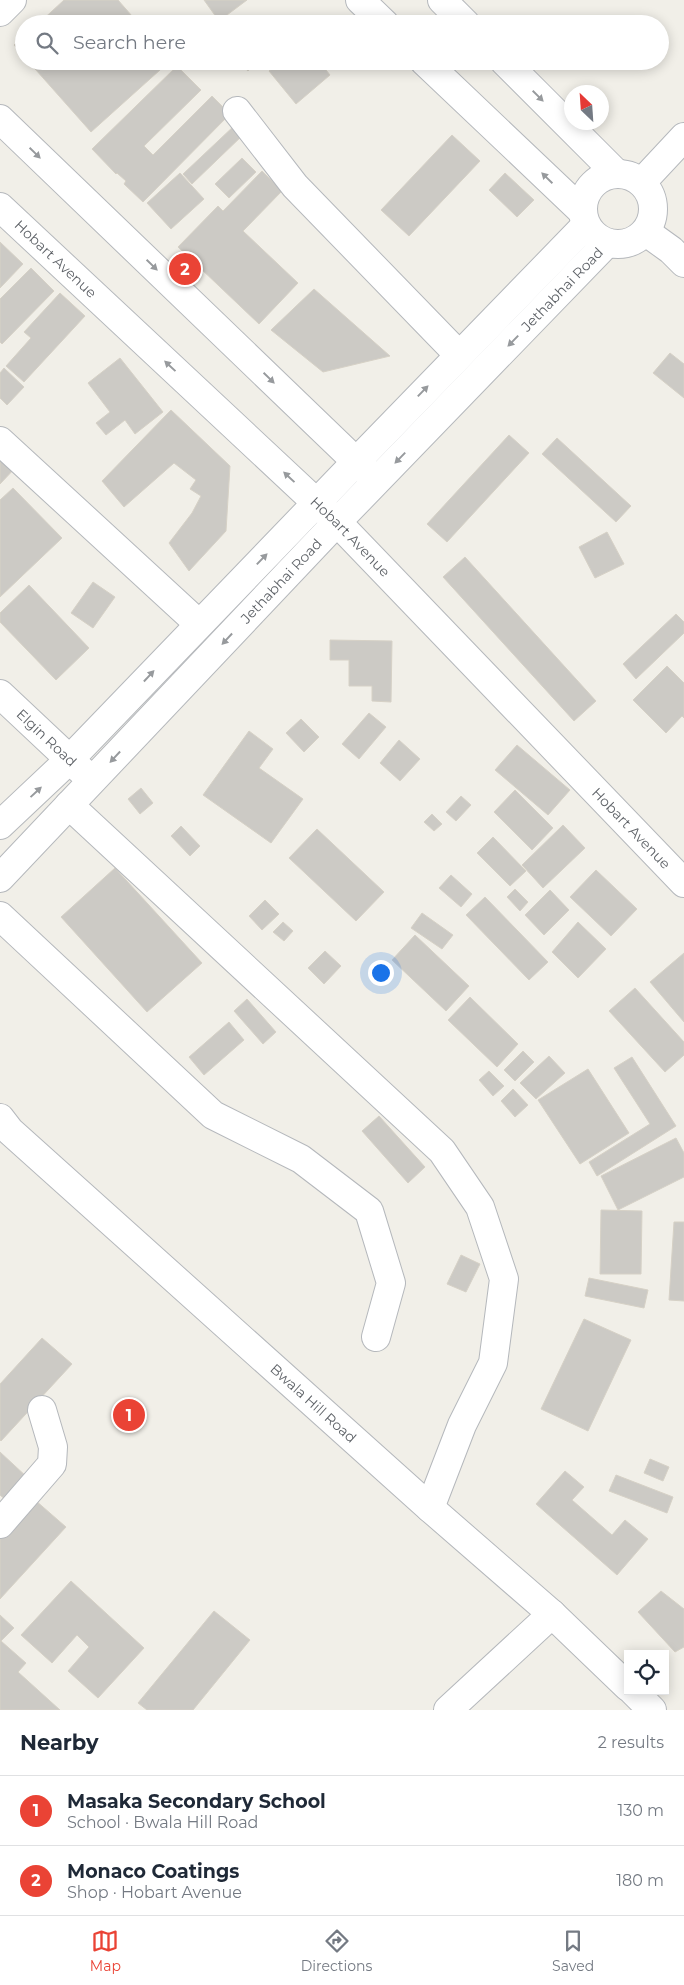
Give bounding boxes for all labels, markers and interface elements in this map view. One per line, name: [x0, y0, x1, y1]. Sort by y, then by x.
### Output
search box: [15, 15, 669, 70]
icon: search: [33, 29, 61, 57]
text: Search here: [73, 31, 186, 54]
north arrow: [564, 85, 609, 130]
one-way arrow: [532, 89, 544, 101]
one-way arrow: [29, 147, 41, 159]
one-way arrow: [542, 172, 554, 184]
street label: Hobart Avenue: [11, 216, 100, 302]
street label: Jethabhai Road: [517, 243, 607, 336]
pin: 2: [169, 250, 201, 288]
one-way arrow: [146, 259, 158, 271]
one-way arrow: [507, 335, 519, 347]
one-way arrow: [164, 360, 176, 372]
one-way arrow: [263, 372, 275, 384]
one-way arrow: [417, 386, 429, 398]
one-way arrow: [394, 451, 406, 463]
one-way arrow: [283, 471, 295, 483]
street label: Hobart Avenue: [307, 493, 394, 581]
street label: Jethabhai Road: [236, 535, 326, 628]
one-way arrow: [256, 553, 268, 565]
one-way arrow: [221, 632, 233, 644]
one-way arrow: [143, 670, 155, 682]
street label: Elgin Road: [13, 705, 81, 771]
one-way arrow: [109, 750, 121, 762]
street label: Hobart Avenue: [588, 784, 675, 873]
one-way arrow: [29, 786, 41, 798]
your location: [368, 960, 394, 986]
street label: Bwala Hill Road: [267, 1360, 360, 1447]
pin: 1: [113, 1396, 145, 1434]
map controls: [624, 1650, 669, 1695]
button: locate: [624, 1650, 669, 1695]
text: Nearby: [20, 1730, 99, 1755]
text: 2 results: [598, 1733, 664, 1752]
text: Masaka Secondary School: [67, 1790, 326, 1813]
text: 1: [33, 1801, 39, 1820]
text: 130 m: [617, 1801, 664, 1820]
text: School · Bwala Hill Road: [67, 1813, 258, 1832]
text: Monaco Coatings: [67, 1860, 239, 1883]
text: 2: [31, 1871, 41, 1890]
text: 180 m: [616, 1871, 664, 1890]
text: Shop · Hobart Avenue: [67, 1883, 242, 1902]
tab: Map: [90, 1927, 121, 1975]
tab: Directions: [301, 1927, 372, 1975]
tab: Saved: [552, 1927, 594, 1975]

